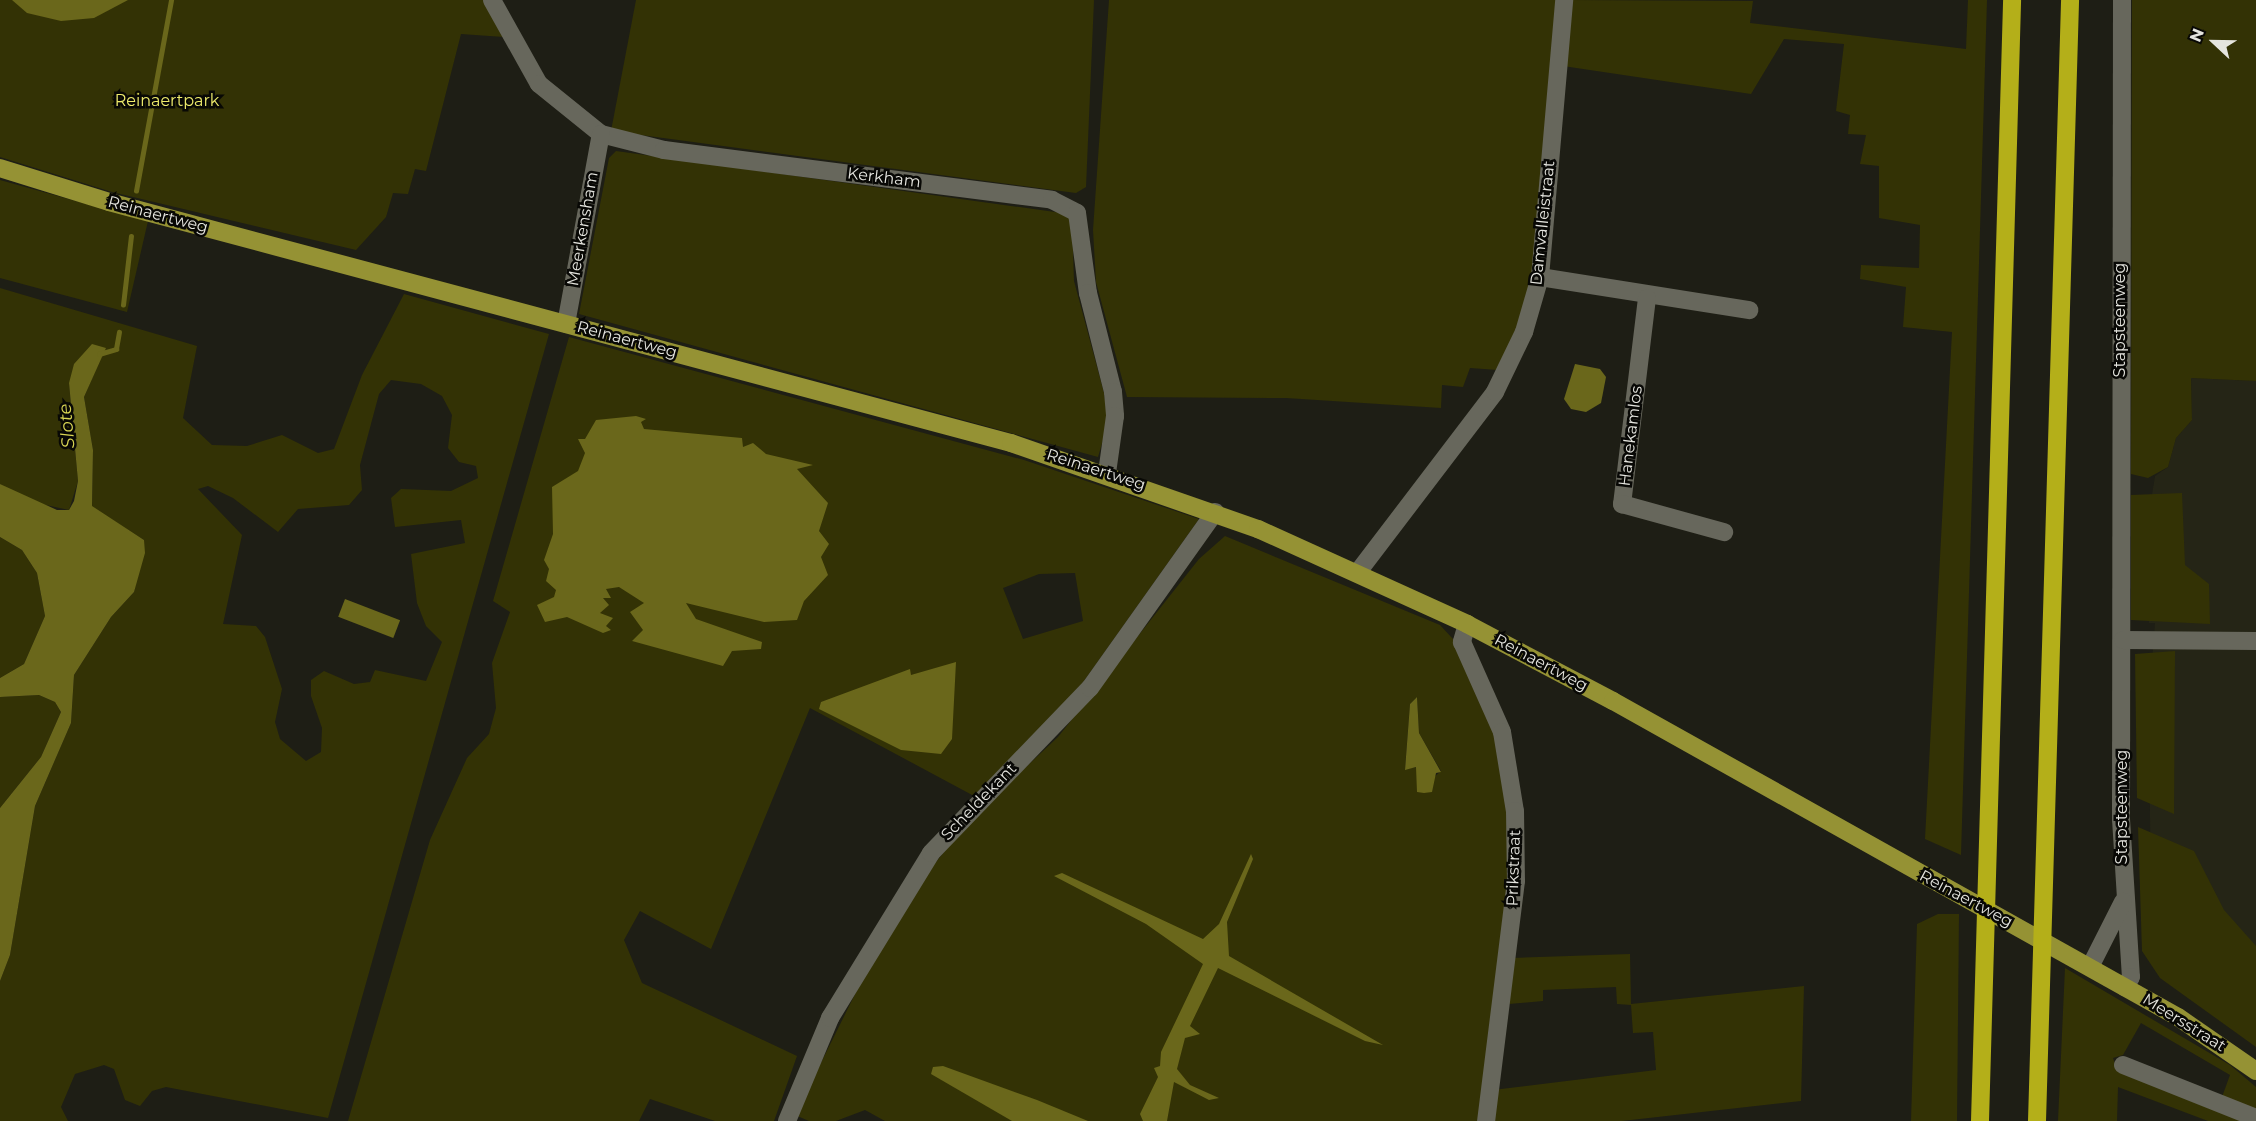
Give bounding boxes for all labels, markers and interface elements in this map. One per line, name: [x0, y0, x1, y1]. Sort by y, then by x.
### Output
north arrow: [2184, 12, 2244, 72]
text: N: [2186, 26, 2208, 45]
park label: Reinaertpark: [115, 91, 219, 111]
street label: Damvalleistraat: [1527, 160, 1559, 286]
street label: Kerkham: [846, 164, 922, 192]
street label: Meerkensham: [564, 170, 602, 288]
street label: Reinaertweg: [106, 192, 210, 238]
street label: Stapsteenweg: [2110, 263, 2130, 377]
street label: Reinaertweg: [575, 317, 679, 363]
street label: Hanekamlos: [1615, 385, 1647, 487]
water label: Slote: [54, 403, 80, 449]
street label: Reinaertweg: [1044, 445, 1148, 495]
street label: Reinaertweg: [1491, 630, 1591, 696]
street label: Stapsteenweg: [2112, 750, 2132, 864]
street label: Scheldekant: [937, 759, 1021, 845]
street label: Prikstraat: [1503, 829, 1525, 907]
street label: Reinaertweg: [1916, 866, 2016, 932]
street label: Meersstraat: [2139, 990, 2229, 1056]

